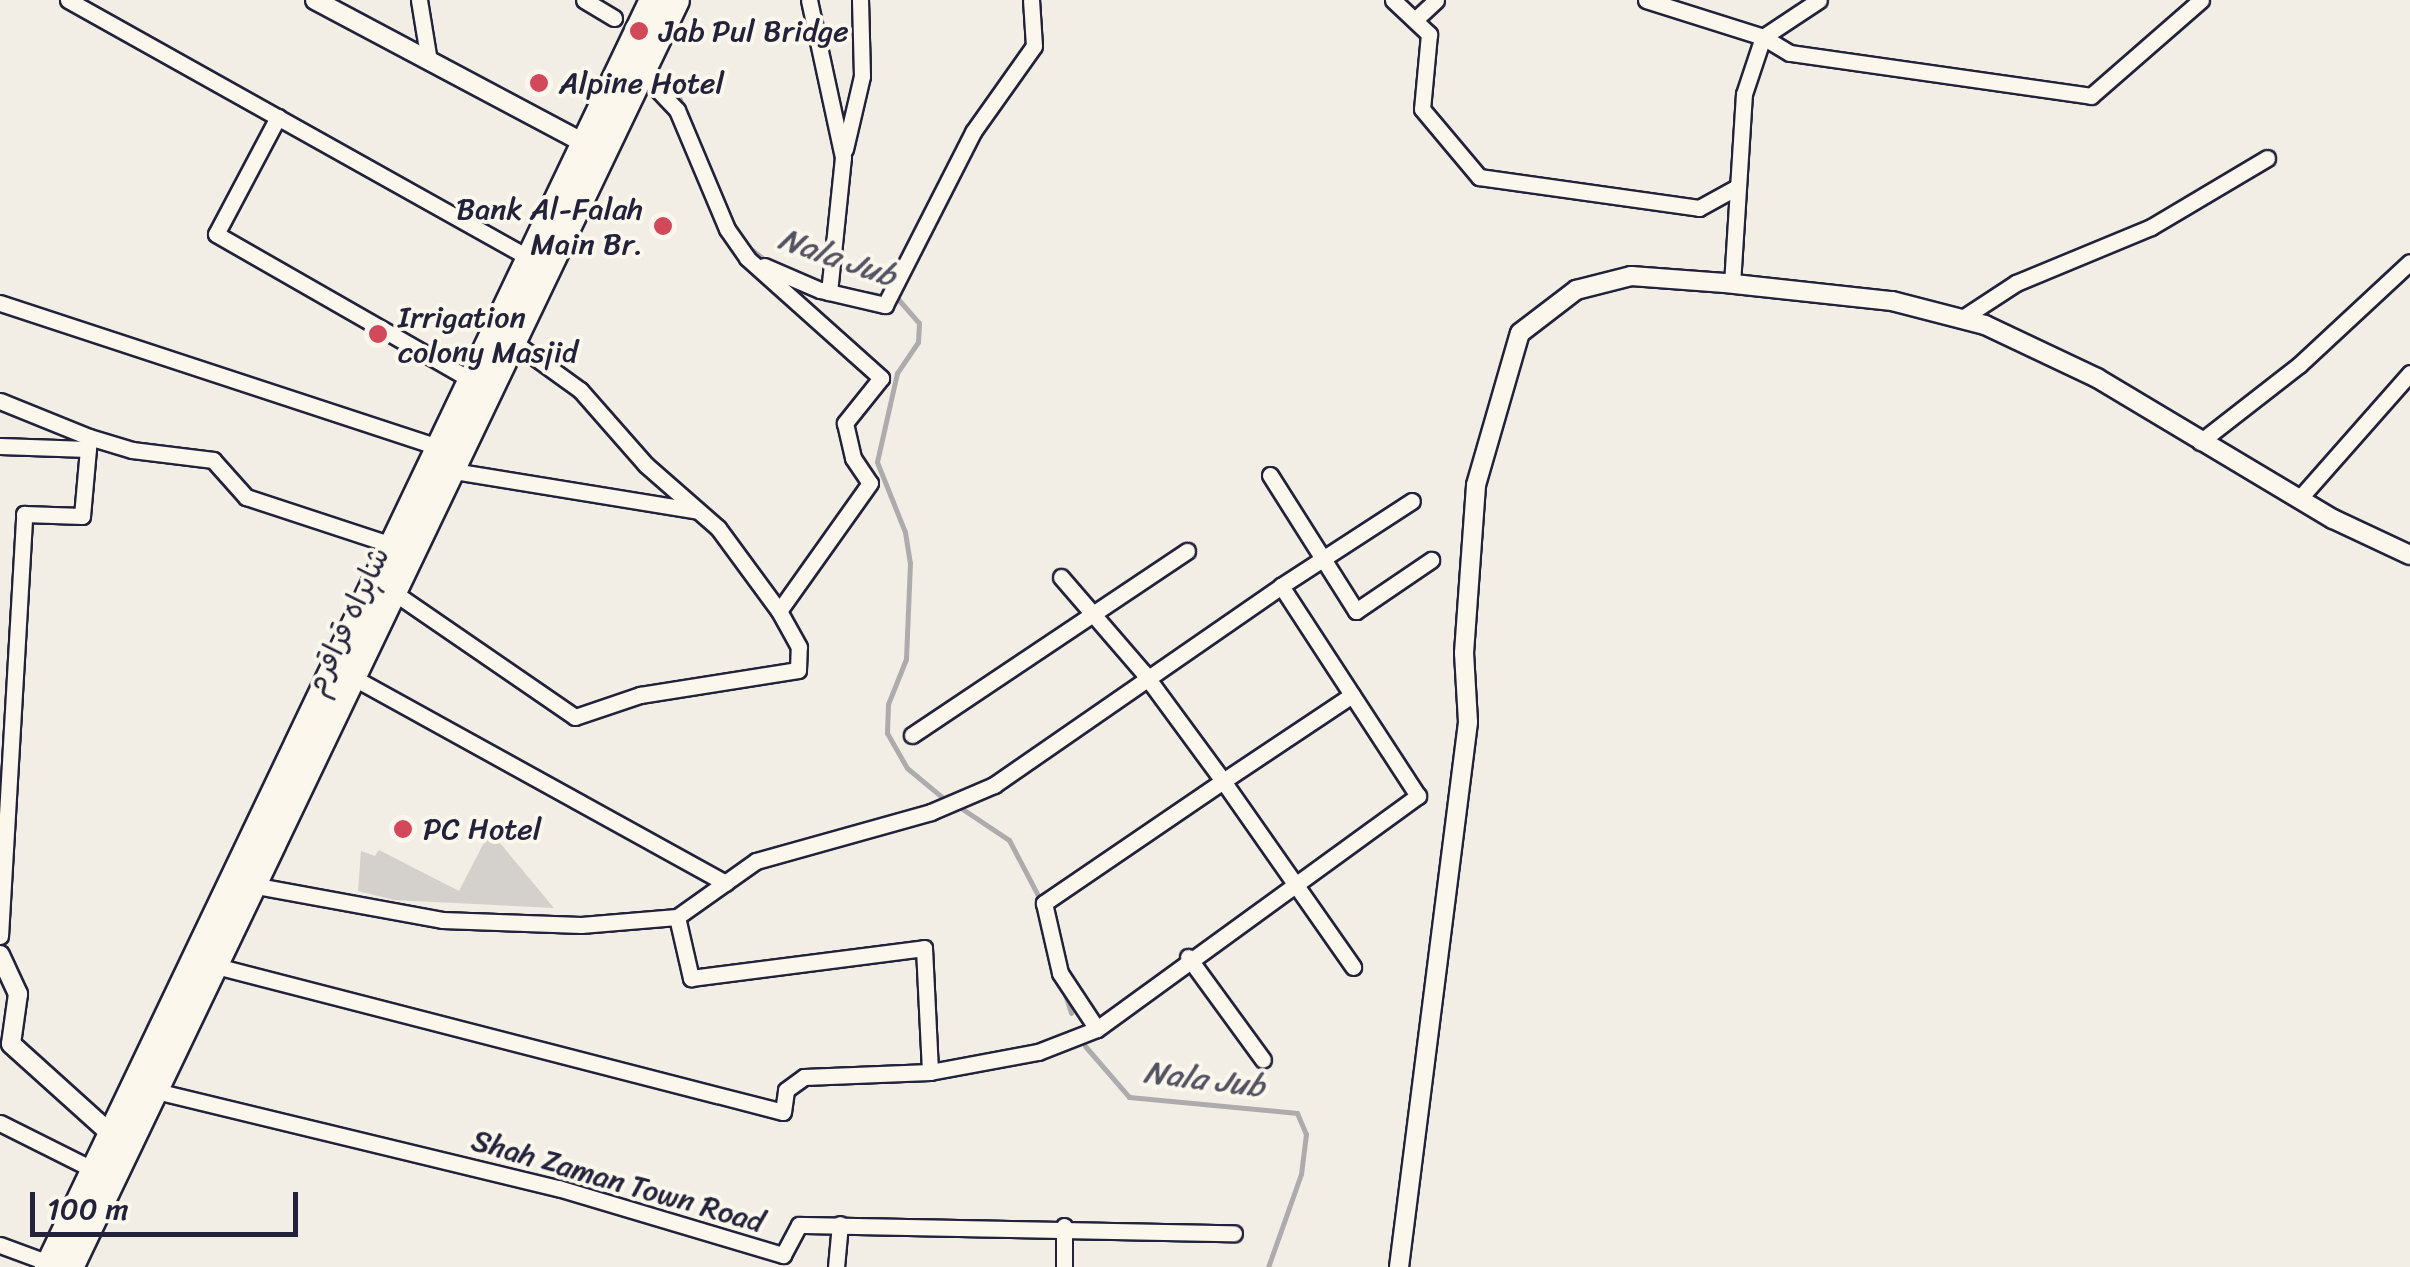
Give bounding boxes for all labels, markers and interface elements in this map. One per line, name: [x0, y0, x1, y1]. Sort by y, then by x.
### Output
place label: Jab Pul Bridge: [659, 13, 849, 49]
marker: Jab Pul Bridge: [628, 20, 650, 42]
place label: Alpine Hotel: [559, 65, 724, 101]
marker: Alpine Hotel: [528, 72, 550, 94]
place label: Bank Al-Falah Main Br.: [456, 191, 643, 262]
marker: Bank Al-Falah Main Br.: [652, 215, 674, 237]
water label: Nala Jub: [773, 220, 901, 296]
place label: Irrigation colony Masjid: [398, 299, 579, 370]
marker: Irrigation colony Masjid: [367, 323, 389, 345]
street label: شاہراہ قراقرم: [297, 541, 397, 701]
place label: PC Hotel: [423, 811, 541, 847]
marker: PC Hotel: [392, 818, 414, 840]
water label: Nala Jub: [1141, 1054, 1267, 1106]
street label: Shah Zaman Town Road: [467, 1122, 769, 1240]
scale bar: [35, 1172, 302, 1234]
text: 100 m: [47, 1182, 129, 1236]

